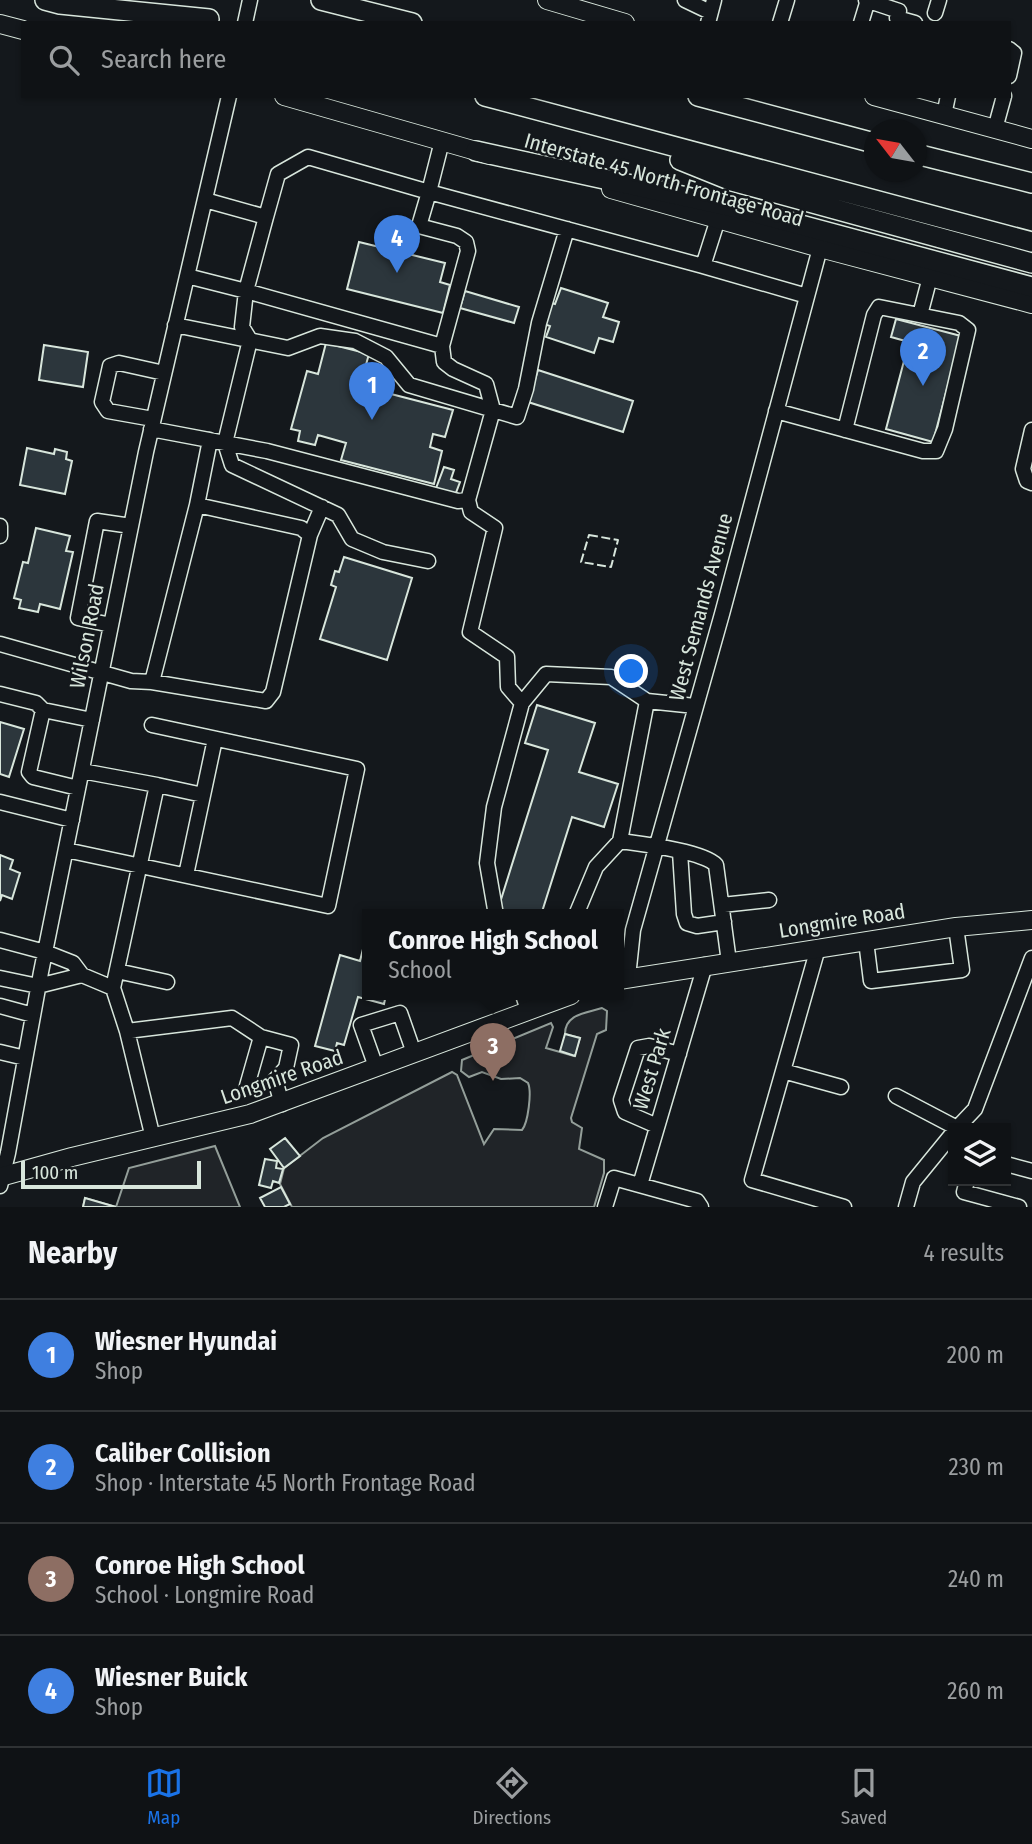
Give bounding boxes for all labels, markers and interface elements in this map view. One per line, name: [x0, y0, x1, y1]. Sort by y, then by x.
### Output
search box: [21, 21, 1011, 98]
icon: search: [45, 41, 83, 79]
text: Search here: [101, 44, 226, 75]
north arrow: [864, 119, 927, 182]
street label: Interstate 45 North Frontage Road: [521, 128, 807, 232]
pin: 4: [374, 215, 420, 273]
pin: 2: [900, 328, 946, 386]
pin: 1: [349, 362, 395, 420]
street label: West Semands Avenue: [663, 510, 739, 704]
street label: Wilson Road: [64, 581, 110, 691]
your location: [614, 654, 648, 688]
street label: Longmire Road: [777, 898, 907, 944]
popup: [362, 909, 624, 1000]
text: Conroe High School: [388, 925, 598, 956]
text: School: [388, 956, 452, 984]
pin: 3: [470, 1023, 516, 1081]
street label: West Park: [627, 1025, 677, 1113]
street label: Longmire Road: [217, 1044, 347, 1110]
map controls: [948, 1123, 1011, 1186]
button: layers: [948, 1123, 1011, 1186]
scale bar: [21, 1158, 201, 1190]
text: 100 m: [32, 1161, 78, 1184]
text: Nearby: [28, 1235, 117, 1271]
text: 4 results: [923, 1239, 1004, 1267]
text: Wiesner Hyundai: [95, 1326, 277, 1357]
text: 1: [46, 1341, 56, 1369]
text: 200 m: [947, 1341, 1004, 1369]
text: Shop: [95, 1357, 143, 1385]
text: Caliber Collision: [95, 1438, 271, 1469]
text: 2: [46, 1453, 56, 1481]
text: 230 m: [948, 1453, 1004, 1481]
text: Shop · Interstate 45 North Frontage Road: [95, 1469, 476, 1497]
text: Conroe High School: [95, 1550, 305, 1581]
text: 3: [46, 1565, 56, 1593]
text: 240 m: [948, 1565, 1004, 1593]
text: School · Longmire Road: [95, 1581, 314, 1609]
text: Wiesner Buick: [95, 1662, 247, 1693]
text: 4: [45, 1677, 57, 1705]
text: 260 m: [947, 1677, 1004, 1705]
text: Shop: [95, 1693, 143, 1721]
tab: Map: [145, 1764, 183, 1829]
tab: Directions: [473, 1764, 551, 1829]
tab: Saved: [841, 1764, 887, 1829]

